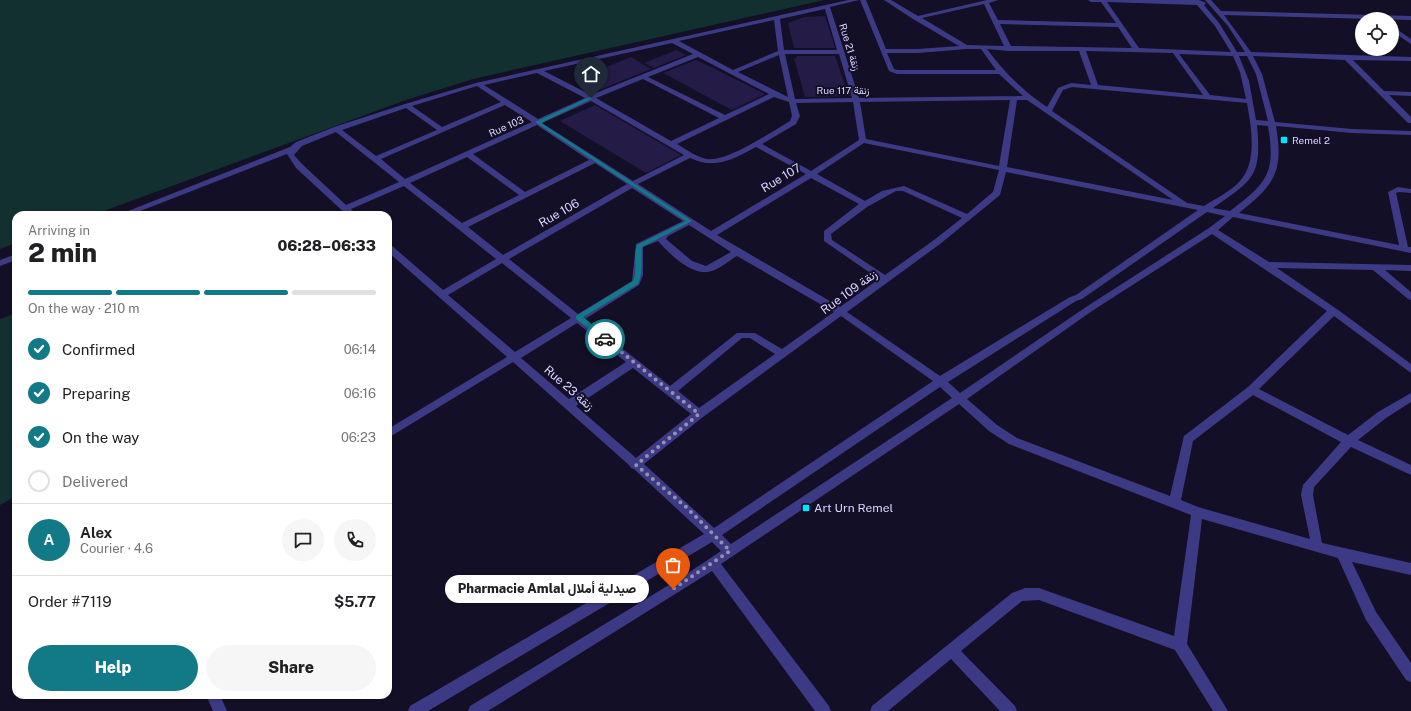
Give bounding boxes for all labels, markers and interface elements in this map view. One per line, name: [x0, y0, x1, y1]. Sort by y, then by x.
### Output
map controls: [1355, 12, 1399, 56]
button: locate: [1355, 12, 1399, 56]
street label: Rue 21 زنقة: [836, 22, 863, 72]
pin: [574, 57, 608, 98]
icon: home: [580, 63, 602, 85]
street label: Rue 117 زنقة: [817, 84, 869, 97]
street label: Rue 103: [487, 113, 525, 139]
place label: Remel 2: [1292, 134, 1330, 146]
marker: Remel 2: [1279, 135, 1289, 145]
street label: Rue 107: [759, 161, 803, 195]
street label: Rue 106: [536, 196, 582, 230]
text: Arriving in: [28, 223, 90, 238]
text: 2 min: [28, 237, 97, 268]
text: 06:28–06:33: [277, 237, 376, 254]
street label: Rue 109 زنقة: [818, 267, 880, 318]
text: On the way · 210 m: [28, 301, 140, 316]
courier: [585, 319, 625, 359]
icon: car: [594, 328, 616, 350]
icon: check: [28, 338, 50, 360]
text: Confirmed: [62, 341, 135, 358]
text: 06:14: [344, 342, 376, 357]
street label: Rue 23 زنقة: [541, 363, 597, 414]
icon: check: [28, 382, 50, 404]
text: Preparing: [62, 385, 131, 402]
text: 06:16: [344, 386, 376, 401]
icon: check: [28, 426, 50, 448]
text: On the way: [62, 429, 139, 446]
text: 06:23: [341, 430, 376, 445]
text: Delivered: [62, 473, 128, 490]
place label: Art Urn Remel: [814, 501, 893, 515]
marker: Art Urn Remel: [801, 503, 811, 513]
button: chat: [282, 519, 324, 561]
button: phone: [334, 519, 376, 561]
text: Alex: [80, 524, 112, 541]
text: A: [44, 531, 54, 548]
text: Courier · 4.6: [80, 541, 153, 556]
pin: [656, 548, 690, 589]
icon: bag: [662, 554, 684, 576]
callout: Pharmacie Amlal صيدلية أملال: [445, 575, 649, 603]
text: Pharmacie Amlal صيدلية أملال: [458, 581, 636, 596]
text: Order #7119: [28, 593, 112, 610]
text: $5.77: [334, 593, 376, 610]
button: Help: [28, 645, 198, 691]
button: Share: [206, 645, 376, 691]

